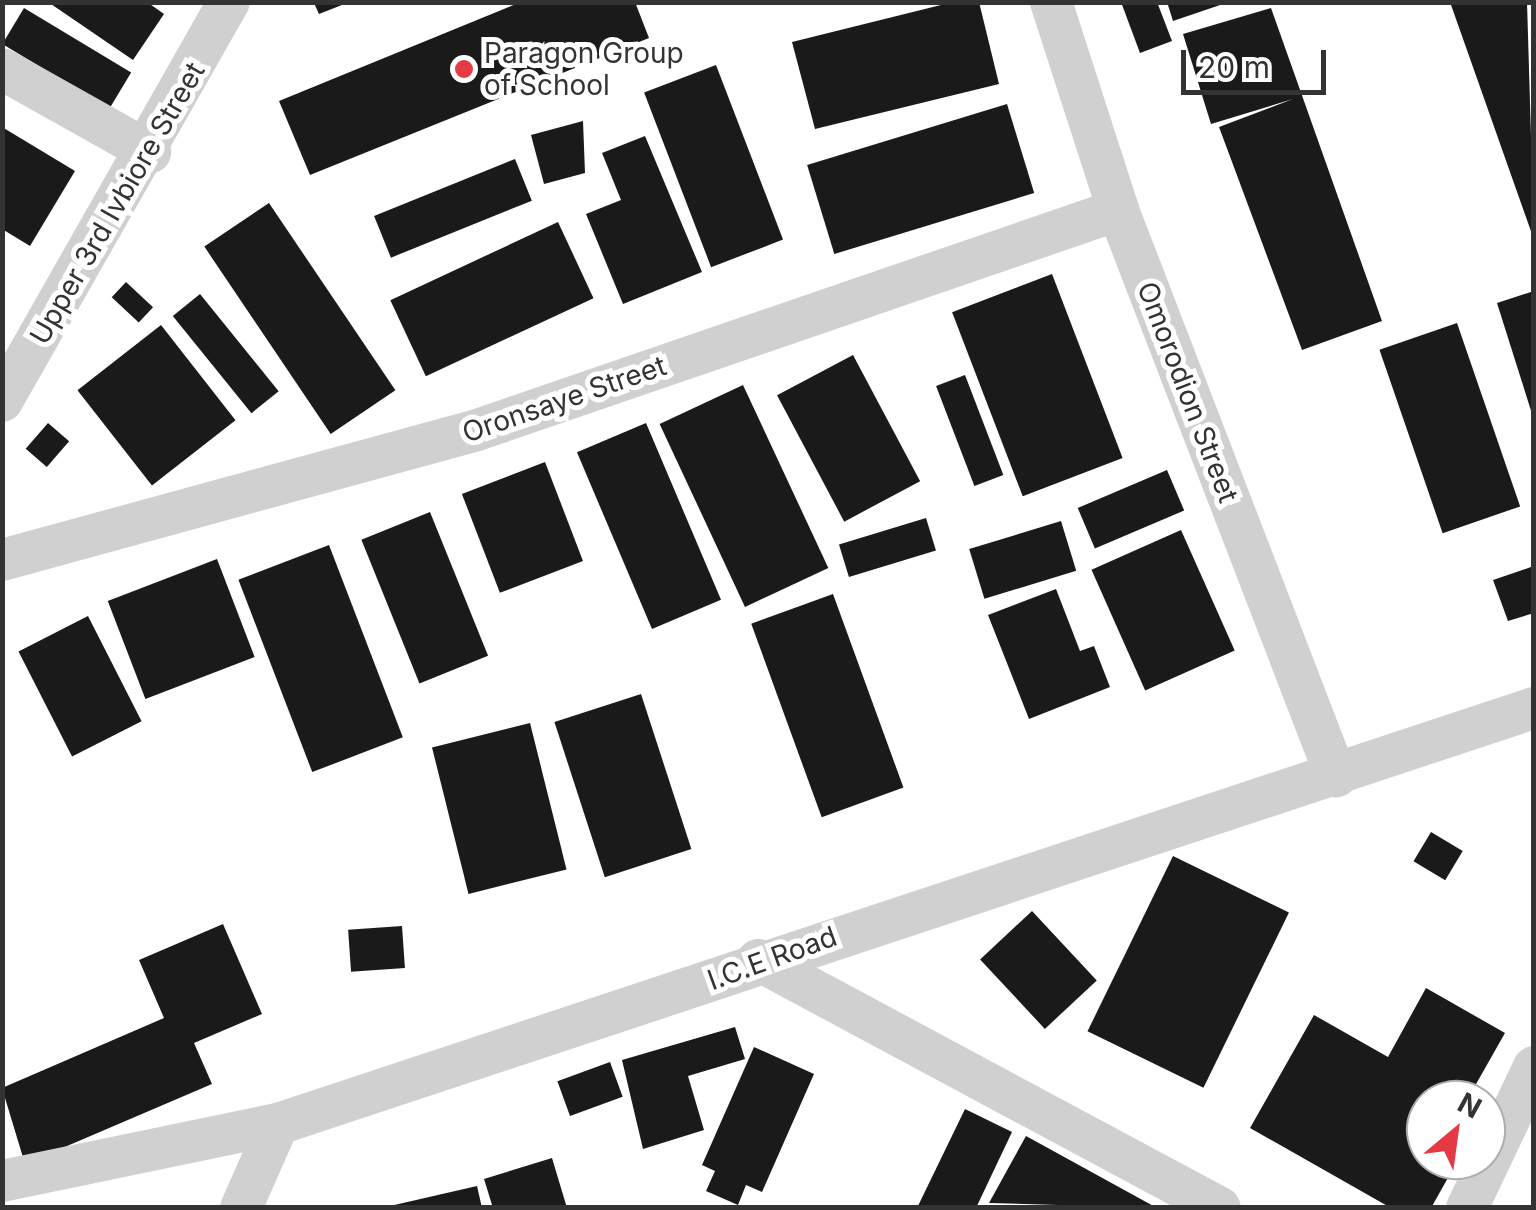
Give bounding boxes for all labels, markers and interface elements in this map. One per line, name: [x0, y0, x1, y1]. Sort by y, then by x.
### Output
scale bar: [1186, 30, 1331, 92]
place label: Paragon Group of School: [484, 36, 684, 102]
text: 20 m: [1198, 49, 1270, 85]
street label: Upper 3rd Ivbiore Street: [23, 56, 211, 350]
marker: Paragon Group of School: [453, 58, 475, 80]
street label: Omorodion Street: [1130, 277, 1246, 507]
street label: Oronsaye Street: [458, 348, 670, 450]
street label: I.C.E Road: [703, 919, 841, 997]
north arrow: [1406, 1080, 1506, 1180]
text: N: [1452, 1085, 1487, 1126]

